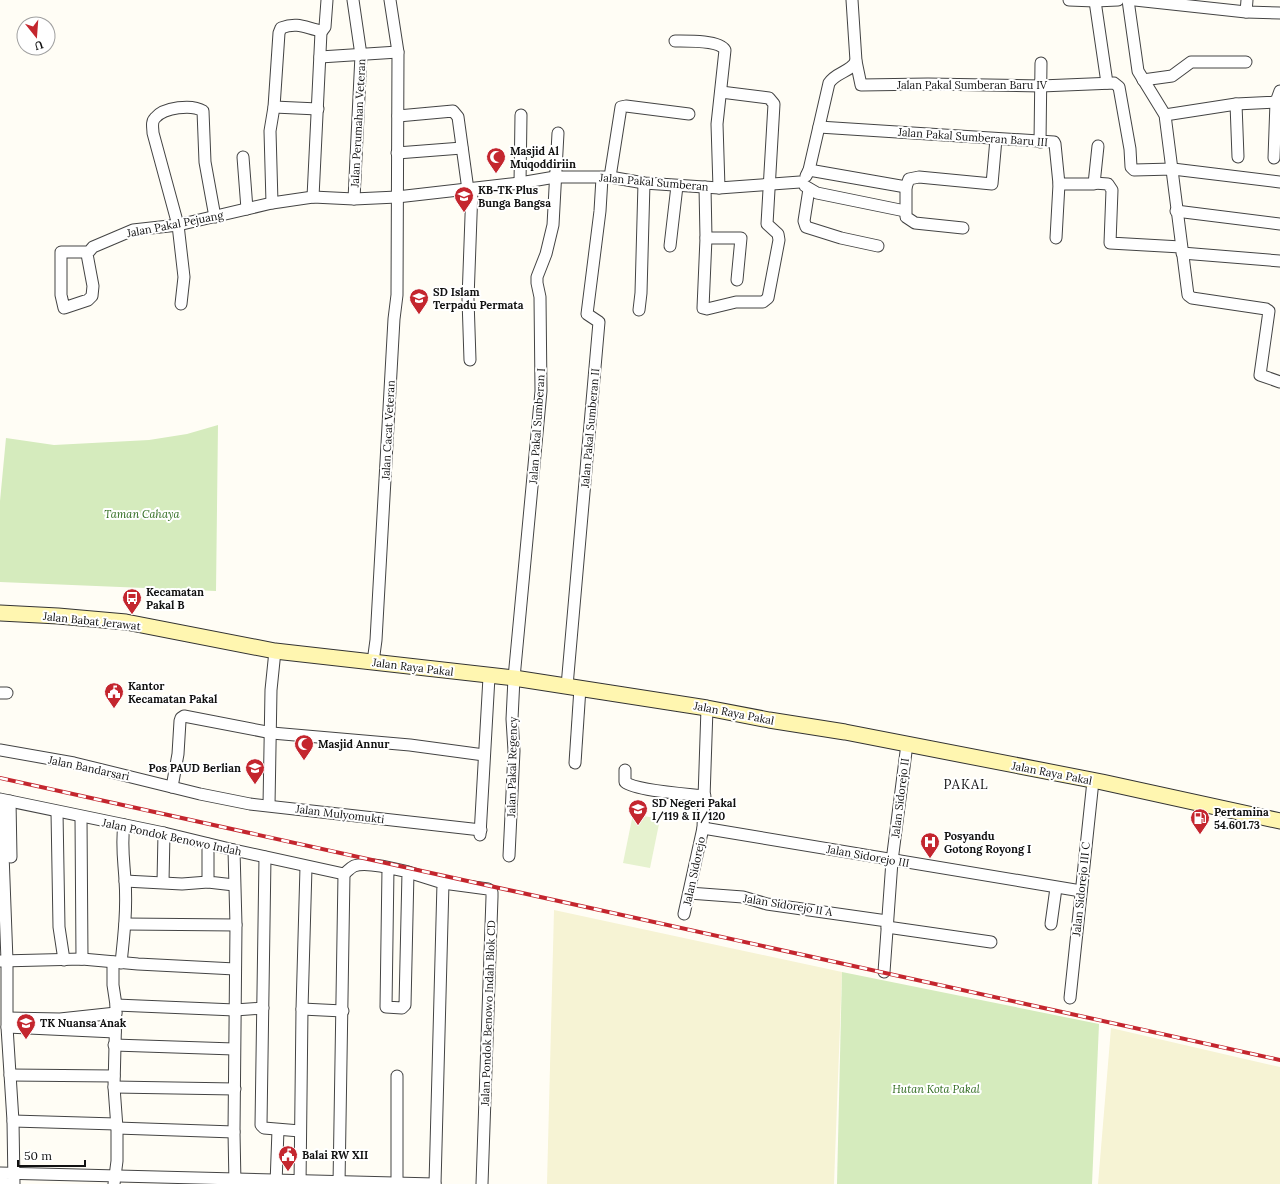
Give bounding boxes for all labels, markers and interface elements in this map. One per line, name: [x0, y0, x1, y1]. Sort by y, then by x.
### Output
north arrow: [16, 16, 56, 56]
text: U: [32, 38, 45, 54]
street label: Jalan Perumahan Veteran: [348, 58, 368, 189]
street label: Jalan Pakal Sumberan Baru IV: [896, 78, 1048, 92]
street label: Jalan Pakal Sumberan Baru III: [897, 125, 1049, 149]
place label: Masjid Al Muqoddiriin: [510, 144, 576, 171]
mosque icon: Masjid Al Muqoddiriin: [485, 146, 507, 174]
street label: Jalan Pakal Sumberan: [598, 170, 710, 194]
place label: KB-TK Plus Bunga Bangsa: [478, 183, 551, 210]
school or university icon: KB-TK Plus Bunga Bangsa: [453, 185, 475, 213]
street label: Jalan Pakal Pejuang: [125, 208, 225, 240]
place label: SD Islam Terpadu Permata: [433, 285, 524, 312]
school or university icon: SD Islam Terpadu Permata: [408, 287, 430, 315]
street label: Jalan Pakal Sumberan I: [526, 367, 548, 485]
street label: Jalan Pakal Sumberan II: [578, 367, 602, 489]
street label: Jalan Cacat Veteran: [378, 380, 398, 481]
park label: Taman Cahaya: [104, 507, 181, 521]
place label: Kecamatan Pakal B: [146, 585, 204, 612]
bus stop icon: Kecamatan Pakal B: [121, 587, 143, 615]
street label: Jalan Babat Jerawat: [41, 609, 142, 633]
street label: Jalan Raya Pakal: [371, 655, 454, 679]
place label: Kantor Kecamatan Pakal: [128, 679, 218, 706]
public building icon: Kantor Kecamatan Pakal: [103, 681, 125, 709]
street label: Jalan Raya Pakal: [692, 698, 775, 728]
street label: Jalan Pakal Regency: [504, 716, 520, 818]
mosque icon: Masjid Annur: [293, 733, 315, 761]
place label: Masjid Annur: [318, 737, 390, 751]
street label: Jalan Bandarsari: [46, 752, 131, 783]
school or university icon: Pos PAUD Berlian: [244, 757, 266, 785]
street label: Jalan Sidorejo II: [888, 757, 912, 840]
street label: Jalan Raya Pakal: [1010, 758, 1093, 788]
place label: Pos PAUD Berlian: [149, 761, 241, 775]
district label: PAKAL: [943, 776, 989, 793]
place label: SD Negeri Pakal I/119 & II/120: [652, 796, 737, 824]
school or university icon: SD Negeri Pakal I/119 & II/120: [627, 798, 649, 826]
street label: Jalan Mulyomukti: [294, 801, 385, 826]
place label: Pertamina 54.601.73: [1214, 805, 1269, 832]
fuel station icon: Pertamina 54.601.73: [1189, 807, 1211, 835]
street label: Jalan Pondok Benowo Indah: [100, 815, 243, 859]
place label: Posyandu Gotong Royong I: [944, 829, 1031, 856]
hospital icon: Posyandu Gotong Royong I: [919, 831, 941, 859]
street label: Jalan Sidorejo: [680, 835, 708, 908]
street label: Jalan Sidorejo III C: [1069, 841, 1093, 938]
street label: Jalan Sidorejo III: [824, 842, 911, 870]
street label: Jalan Sidorejo II A: [741, 891, 835, 919]
street label: Jalan Pondok Benowo Indah Blok CD: [478, 920, 498, 1107]
school or university icon: TK Nuansa Anak: [15, 1012, 37, 1040]
place label: TK Nuansa Anak: [40, 1016, 127, 1030]
park label: Hutan Kota Pakal: [892, 1082, 980, 1096]
scale bar: [18, 1142, 85, 1168]
public building icon: Balai RW XII: [277, 1144, 299, 1172]
text: 50 m: [24, 1148, 52, 1163]
place label: Balai RW XII: [302, 1148, 368, 1162]

